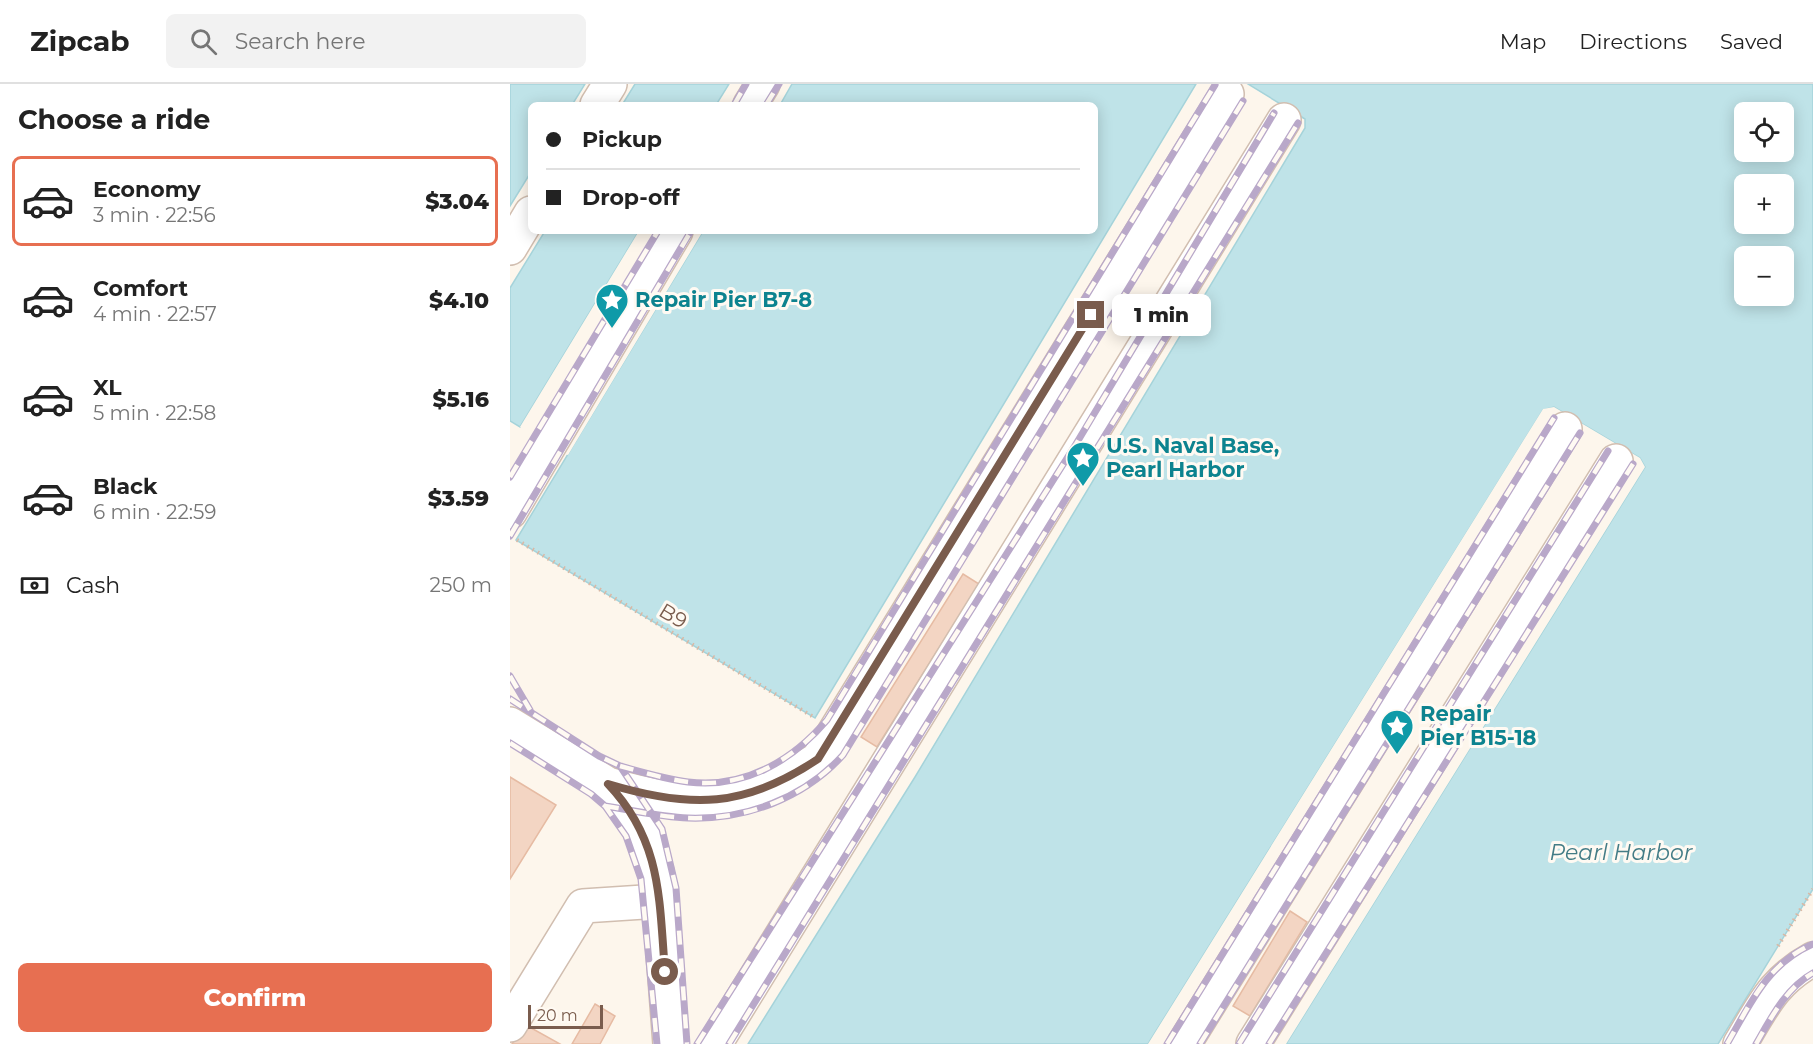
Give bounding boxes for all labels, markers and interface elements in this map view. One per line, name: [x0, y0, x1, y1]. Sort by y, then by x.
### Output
search box: [166, 14, 586, 68]
text: Zipcab: [30, 24, 130, 58]
icon: search: [187, 25, 220, 58]
text: Search here: [235, 28, 366, 55]
text: Map: [1500, 29, 1546, 54]
text: Directions: [1579, 29, 1687, 54]
text: Saved: [1720, 29, 1783, 54]
map controls: [1734, 102, 1794, 306]
button: locate: [1734, 102, 1794, 162]
text: Choose a ride: [18, 103, 210, 136]
text: Pickup: [582, 126, 662, 153]
icon: car: [21, 174, 75, 228]
button: +: [1734, 174, 1794, 234]
text: Economy: [93, 176, 201, 203]
text: Drop-off: [582, 184, 680, 211]
text: $3.04: [425, 188, 489, 215]
text: 3 min · 22:56: [93, 203, 216, 227]
button: −: [1734, 246, 1794, 306]
icon: car: [21, 273, 75, 327]
text: Comfort: [93, 275, 188, 302]
place icon: Repair Pier B7-8: [594, 282, 630, 329]
text: $4.10: [429, 287, 489, 314]
place label: Repair Pier B7-8: [635, 287, 812, 312]
callout: 1 min: [1112, 294, 1211, 336]
route end: [1077, 301, 1104, 328]
text: 4 min · 22:57: [93, 302, 217, 326]
text: 1 min: [1134, 303, 1189, 327]
icon: car: [21, 372, 75, 426]
text: XL: [93, 374, 122, 401]
text: $5.16: [432, 386, 489, 413]
text: 5 min · 22:58: [93, 401, 216, 425]
place label: U.S. Naval Base, Pearl Harbor: [1106, 433, 1279, 482]
place icon: U.S. Naval Base, Pearl Harbor: [1065, 440, 1101, 487]
icon: car: [21, 471, 75, 525]
text: Black: [93, 473, 157, 500]
text: $3.59: [428, 485, 489, 512]
text: 6 min · 22:59: [93, 500, 217, 524]
icon: cash: [18, 569, 51, 602]
text: Cash: [66, 572, 120, 599]
text: 250 m: [430, 573, 492, 597]
street label: B9: [655, 597, 692, 634]
place label: Repair Pier B15-18: [1420, 701, 1537, 750]
place icon: Repair Pier B15-18: [1379, 708, 1415, 755]
water label: Pearl Harbor: [1549, 839, 1694, 866]
route start: [651, 958, 678, 985]
button: Confirm: [18, 963, 492, 1032]
scale bar: [528, 1002, 603, 1030]
text: 20 m: [537, 1006, 578, 1025]

